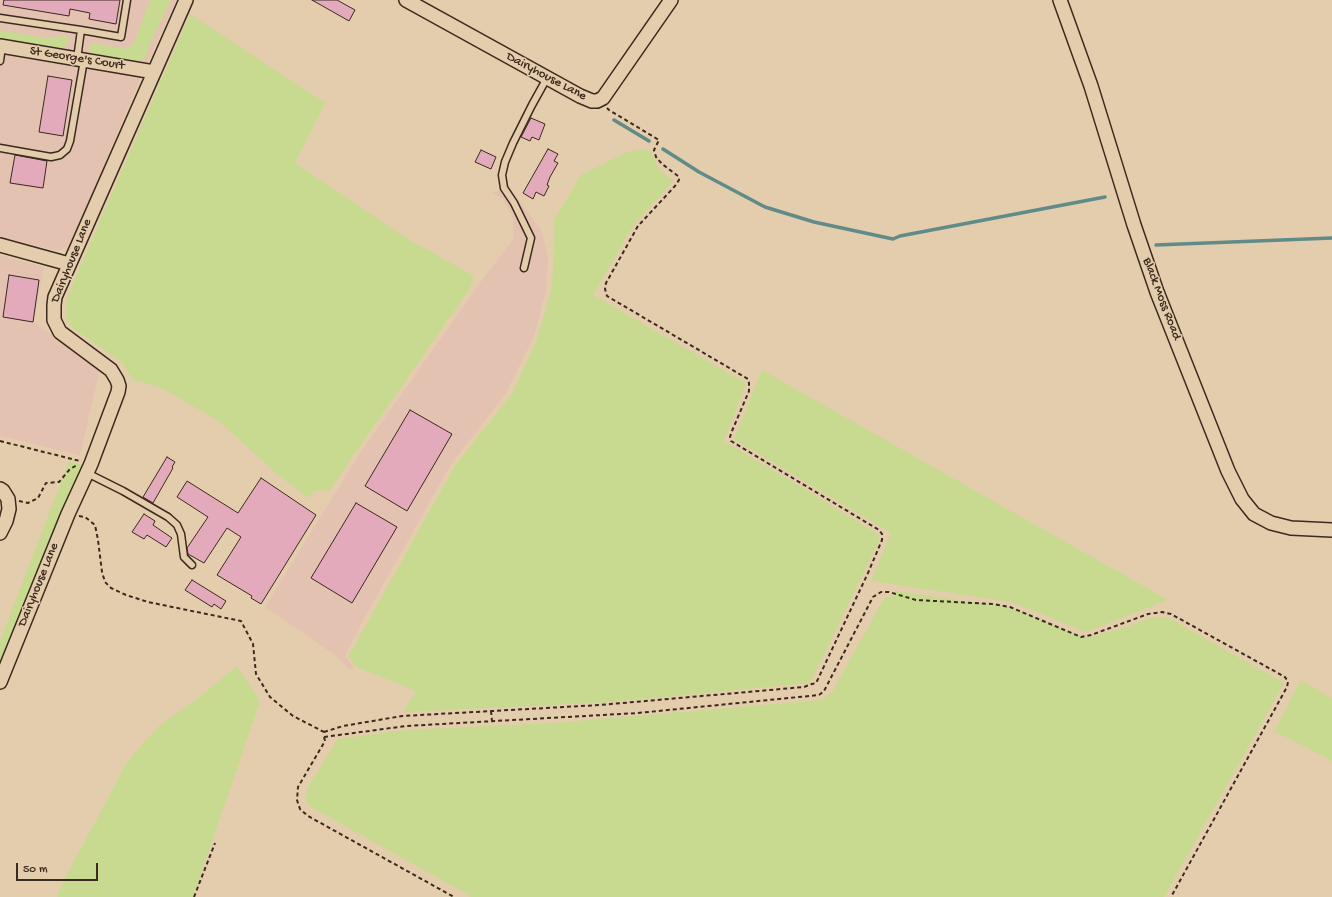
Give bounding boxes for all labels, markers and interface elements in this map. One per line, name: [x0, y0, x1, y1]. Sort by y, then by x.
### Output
street label: St George's Court: [28, 44, 126, 74]
street label: Dairyhouse Lane: [503, 49, 589, 105]
street label: Dairyhouse Lane: [48, 217, 96, 305]
street label: Black Moss Road: [1138, 256, 1184, 342]
street label: Dairyhouse Lane: [15, 541, 63, 629]
scale bar: [18, 855, 100, 881]
text: 50 m: [23, 863, 48, 877]

